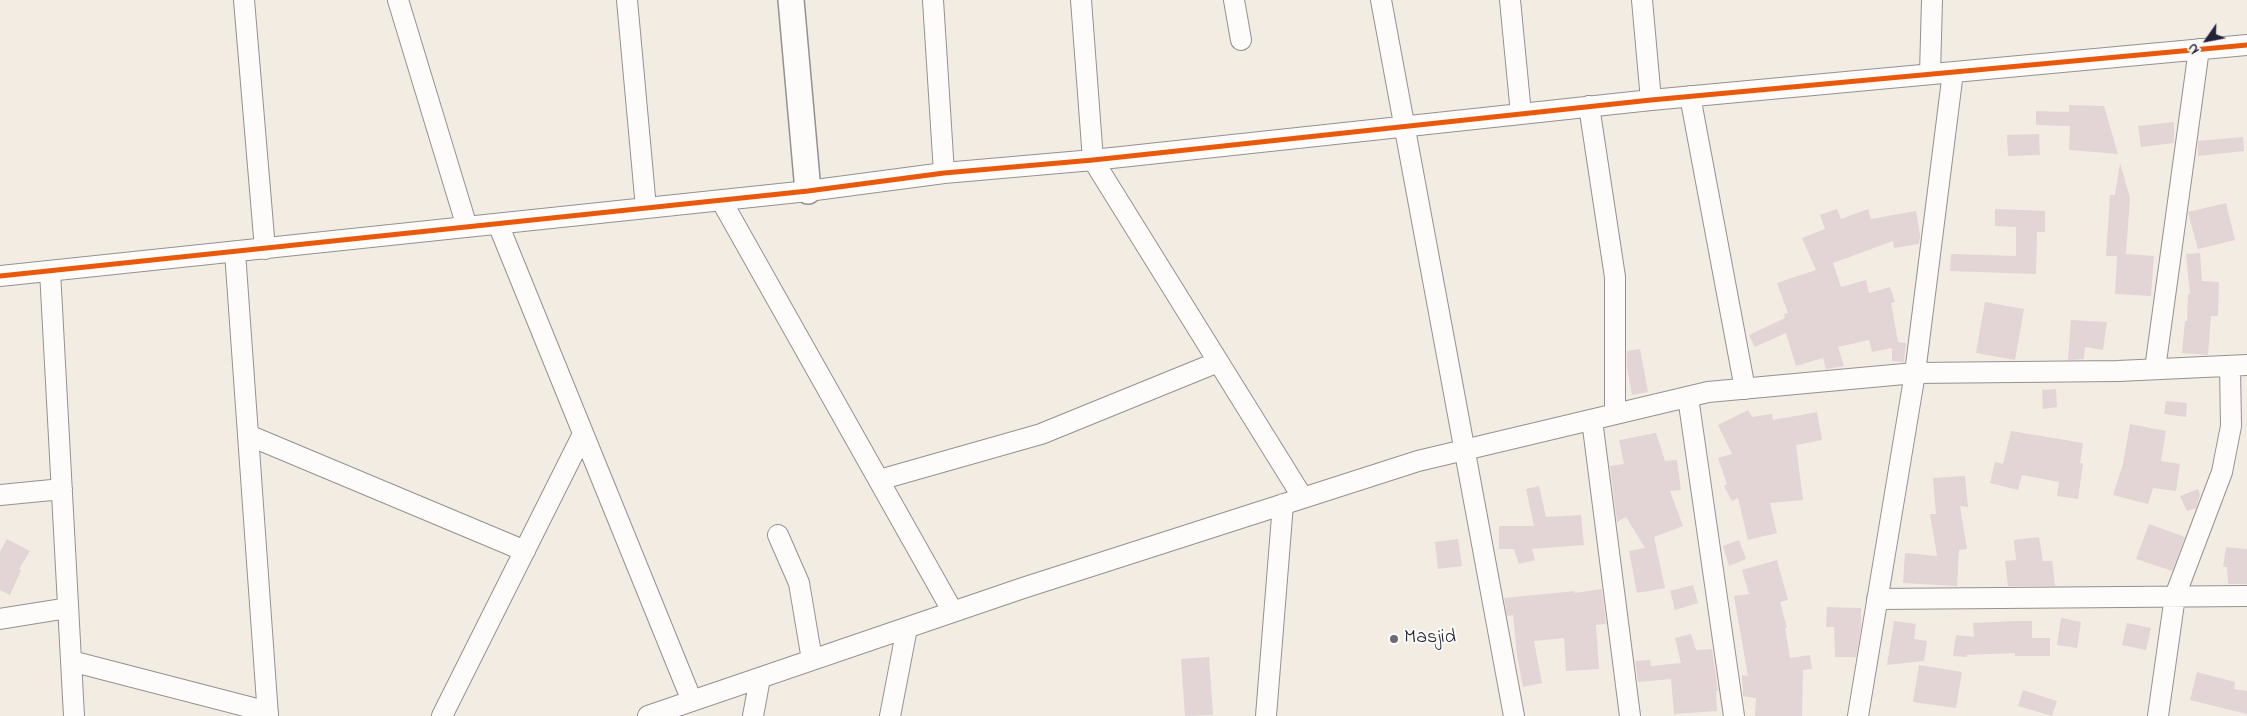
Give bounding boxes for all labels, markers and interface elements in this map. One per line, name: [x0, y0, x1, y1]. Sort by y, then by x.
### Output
north arrow: [2182, 15, 2232, 65]
text: N: [2183, 39, 2205, 58]
place label: Masjid: [1404, 627, 1456, 651]
marker: Masjid: [1388, 633, 1400, 645]

